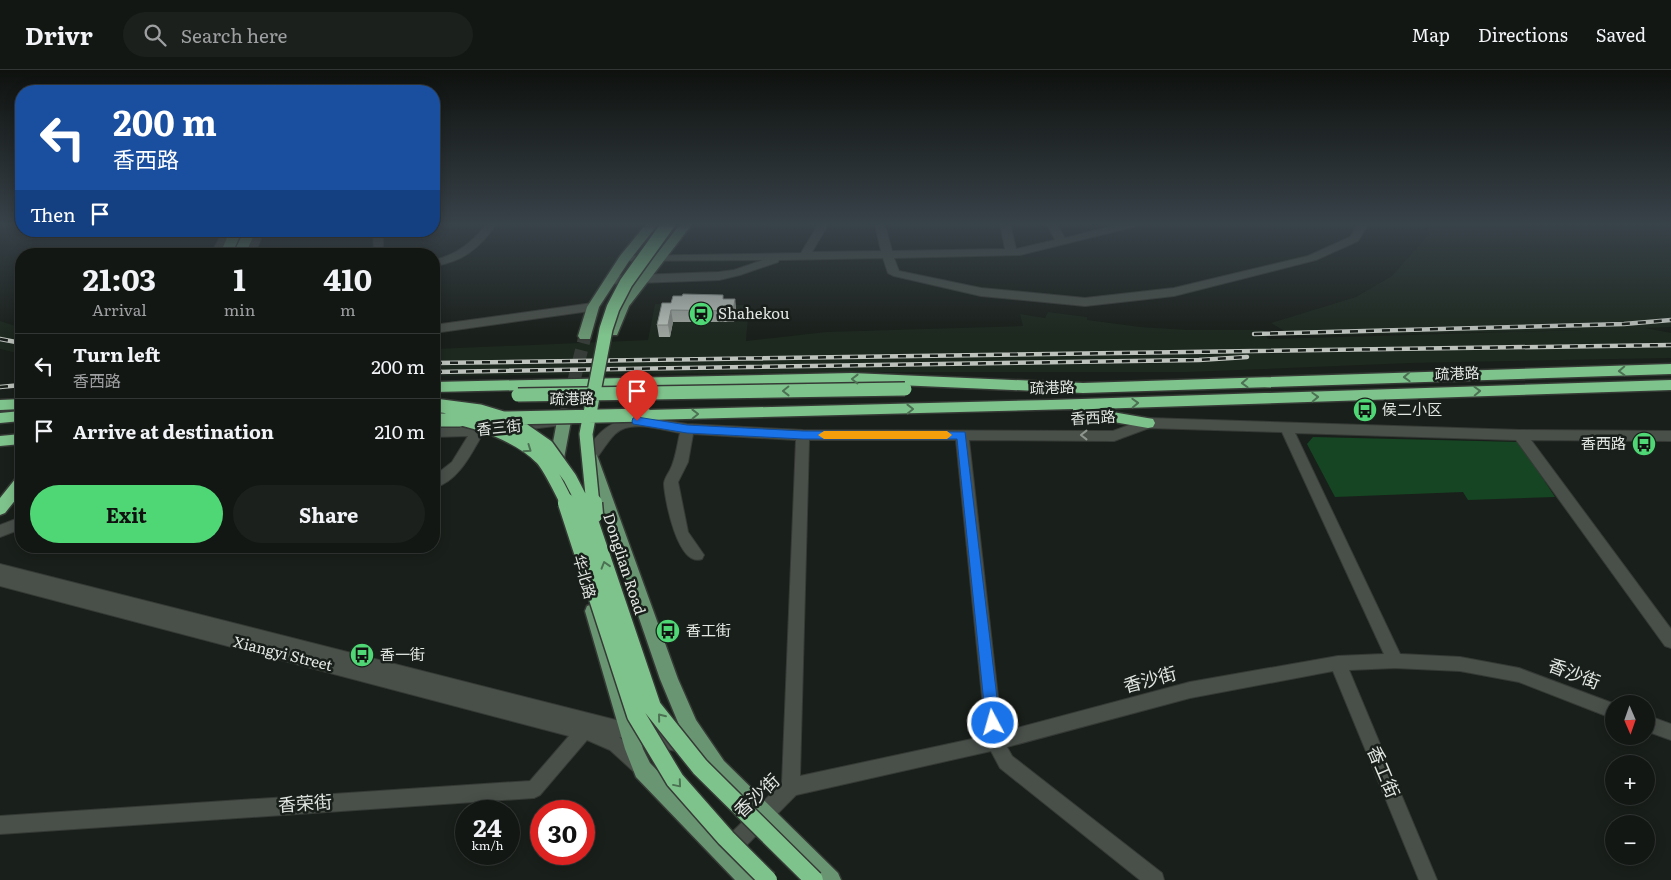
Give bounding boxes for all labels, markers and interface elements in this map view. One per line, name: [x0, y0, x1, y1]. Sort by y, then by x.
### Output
search box: [123, 12, 473, 57]
text: Drivr: [25, 17, 93, 52]
icon: search: [141, 21, 169, 49]
text: Search here: [181, 21, 287, 49]
text: Map: [1412, 21, 1450, 48]
text: Directions: [1478, 21, 1568, 48]
text: Saved: [1596, 21, 1646, 48]
text: 200 m: [113, 95, 217, 147]
icon: left: [30, 105, 95, 170]
text: 香西路: [113, 142, 179, 175]
text: Then: [30, 200, 76, 228]
icon: arrive: [86, 200, 114, 228]
text: 21:03: [83, 256, 156, 300]
text: 1: [233, 256, 246, 300]
text: 410: [323, 256, 372, 300]
text: Arrival: [92, 297, 147, 321]
text: min: [224, 297, 255, 321]
text: m: [340, 297, 355, 321]
station icon: Shahekou: [688, 301, 714, 327]
place label: Shahekou: [718, 301, 790, 324]
text: Turn left: [73, 340, 160, 368]
icon: left: [30, 352, 58, 380]
text: 200 m: [371, 352, 425, 380]
street label: 疏港路: [1434, 360, 1480, 385]
one-way arrow: [1618, 365, 1626, 376]
text: 香西路: [73, 368, 121, 392]
pin: [616, 370, 658, 421]
one-way arrow: [1403, 372, 1411, 383]
one-way arrow: [851, 373, 859, 384]
street label: 疏港路: [1029, 374, 1075, 399]
icon: arrive: [623, 377, 651, 405]
one-way arrow: [1241, 377, 1249, 388]
street label: 疏港路: [549, 386, 595, 409]
one-way arrow: [782, 386, 790, 396]
one-way arrow: [1473, 386, 1481, 397]
one-way arrow: [1311, 391, 1319, 402]
one-way arrow: [1131, 397, 1139, 408]
bus stop icon: 侯二小区: [1352, 397, 1378, 423]
place label: 侯二小区: [1382, 397, 1442, 420]
one-way arrow: [906, 403, 914, 414]
street label: 香西路: [1070, 404, 1116, 429]
one-way arrow: [692, 409, 699, 419]
street label: 香三街: [475, 413, 522, 440]
icon: arrive: [30, 417, 58, 445]
text: Arrive at destination: [73, 417, 274, 445]
text: 210 m: [374, 417, 425, 445]
one-way arrow: [1080, 430, 1088, 441]
place label: 香西路: [1581, 431, 1626, 454]
bus stop icon: 香西路: [1631, 431, 1657, 457]
one-way arrow: [522, 443, 531, 452]
button: Exit: [30, 485, 223, 543]
button: Share: [233, 485, 425, 543]
street label: Donglian Road: [598, 510, 653, 617]
street label: 华北路: [568, 552, 603, 601]
one-way arrow: [601, 562, 611, 570]
bus stop icon: 香工街: [655, 618, 681, 644]
place label: 香工街: [686, 618, 731, 641]
street label: Xiangyi Street: [231, 629, 335, 676]
bus stop icon: 香一街: [349, 642, 375, 668]
place label: 香一街: [380, 642, 425, 665]
street label: 香沙街: [1544, 650, 1605, 695]
street label: 香沙街: [1120, 659, 1179, 699]
north arrow: [1605, 695, 1655, 745]
map controls: [1605, 695, 1655, 865]
position arrow: [966, 696, 1018, 748]
one-way arrow: [657, 714, 666, 723]
street label: 香工街: [1361, 741, 1407, 802]
button: +: [1605, 755, 1655, 805]
street label: 香沙街: [727, 767, 785, 823]
one-way arrow: [673, 778, 681, 787]
street label: 香荣街: [277, 787, 333, 818]
speed limit sign: 30: [530, 800, 595, 865]
text: 24: [473, 808, 502, 845]
button: −: [1605, 815, 1655, 865]
text: km/h: [472, 836, 503, 854]

